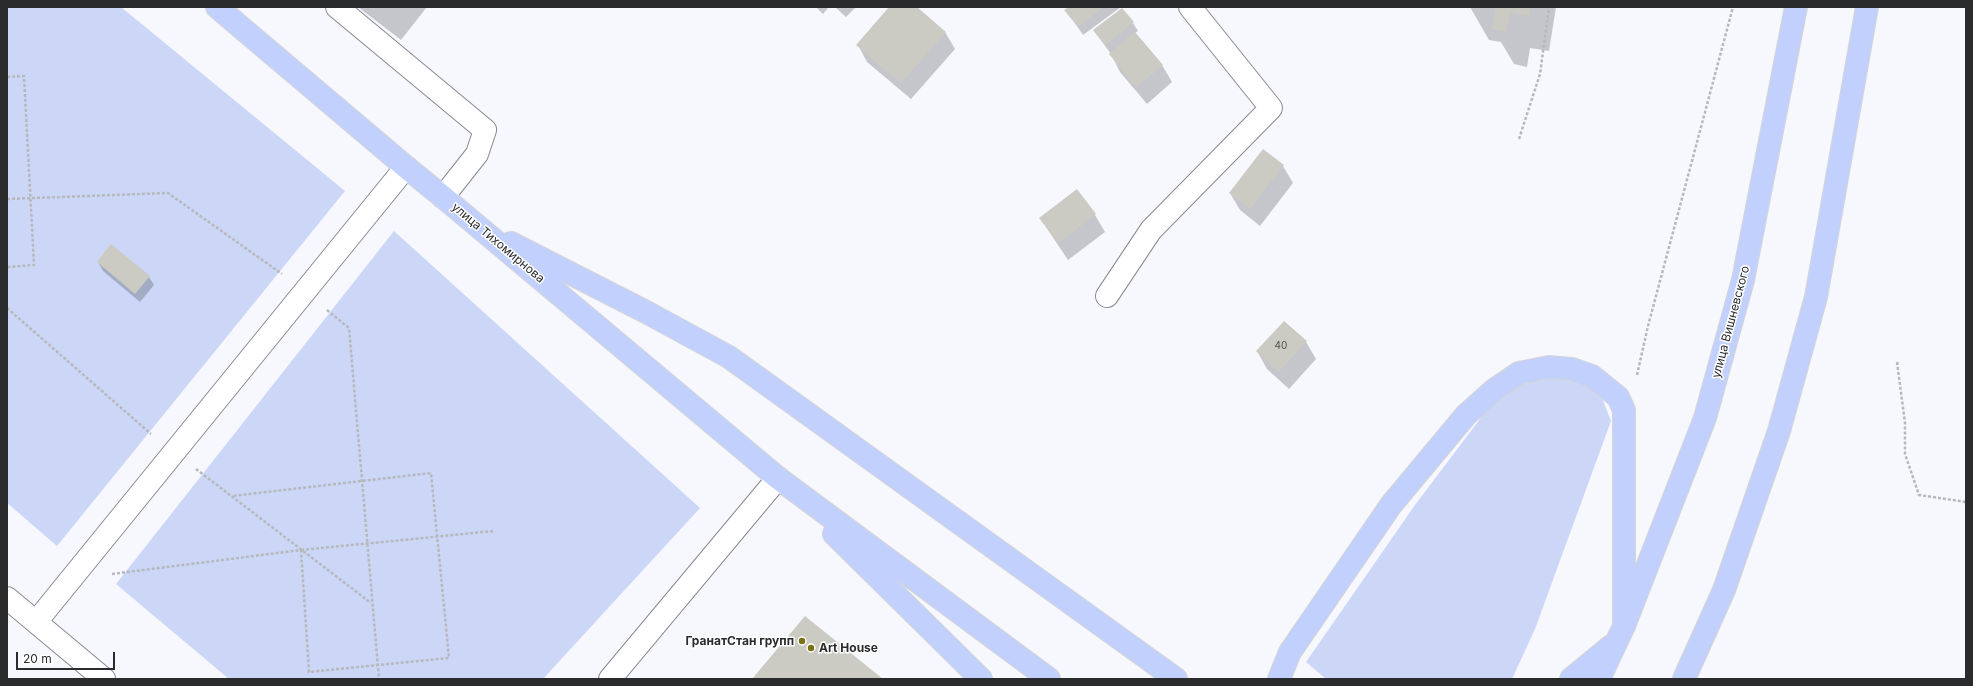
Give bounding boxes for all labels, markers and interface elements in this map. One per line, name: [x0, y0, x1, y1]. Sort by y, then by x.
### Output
street label: улица Тихомирнова: [449, 200, 547, 286]
street label: улица Вишневского: [1709, 264, 1753, 380]
house number: 40: [1275, 340, 1287, 352]
place label: ГранатСтан групп: [686, 634, 794, 648]
marker: ГранатСтан групп: [797, 636, 807, 646]
place label: Art House: [819, 641, 878, 655]
marker: Art House: [806, 643, 816, 653]
scale bar: [18, 644, 117, 670]
text: 20 m: [23, 651, 52, 666]

